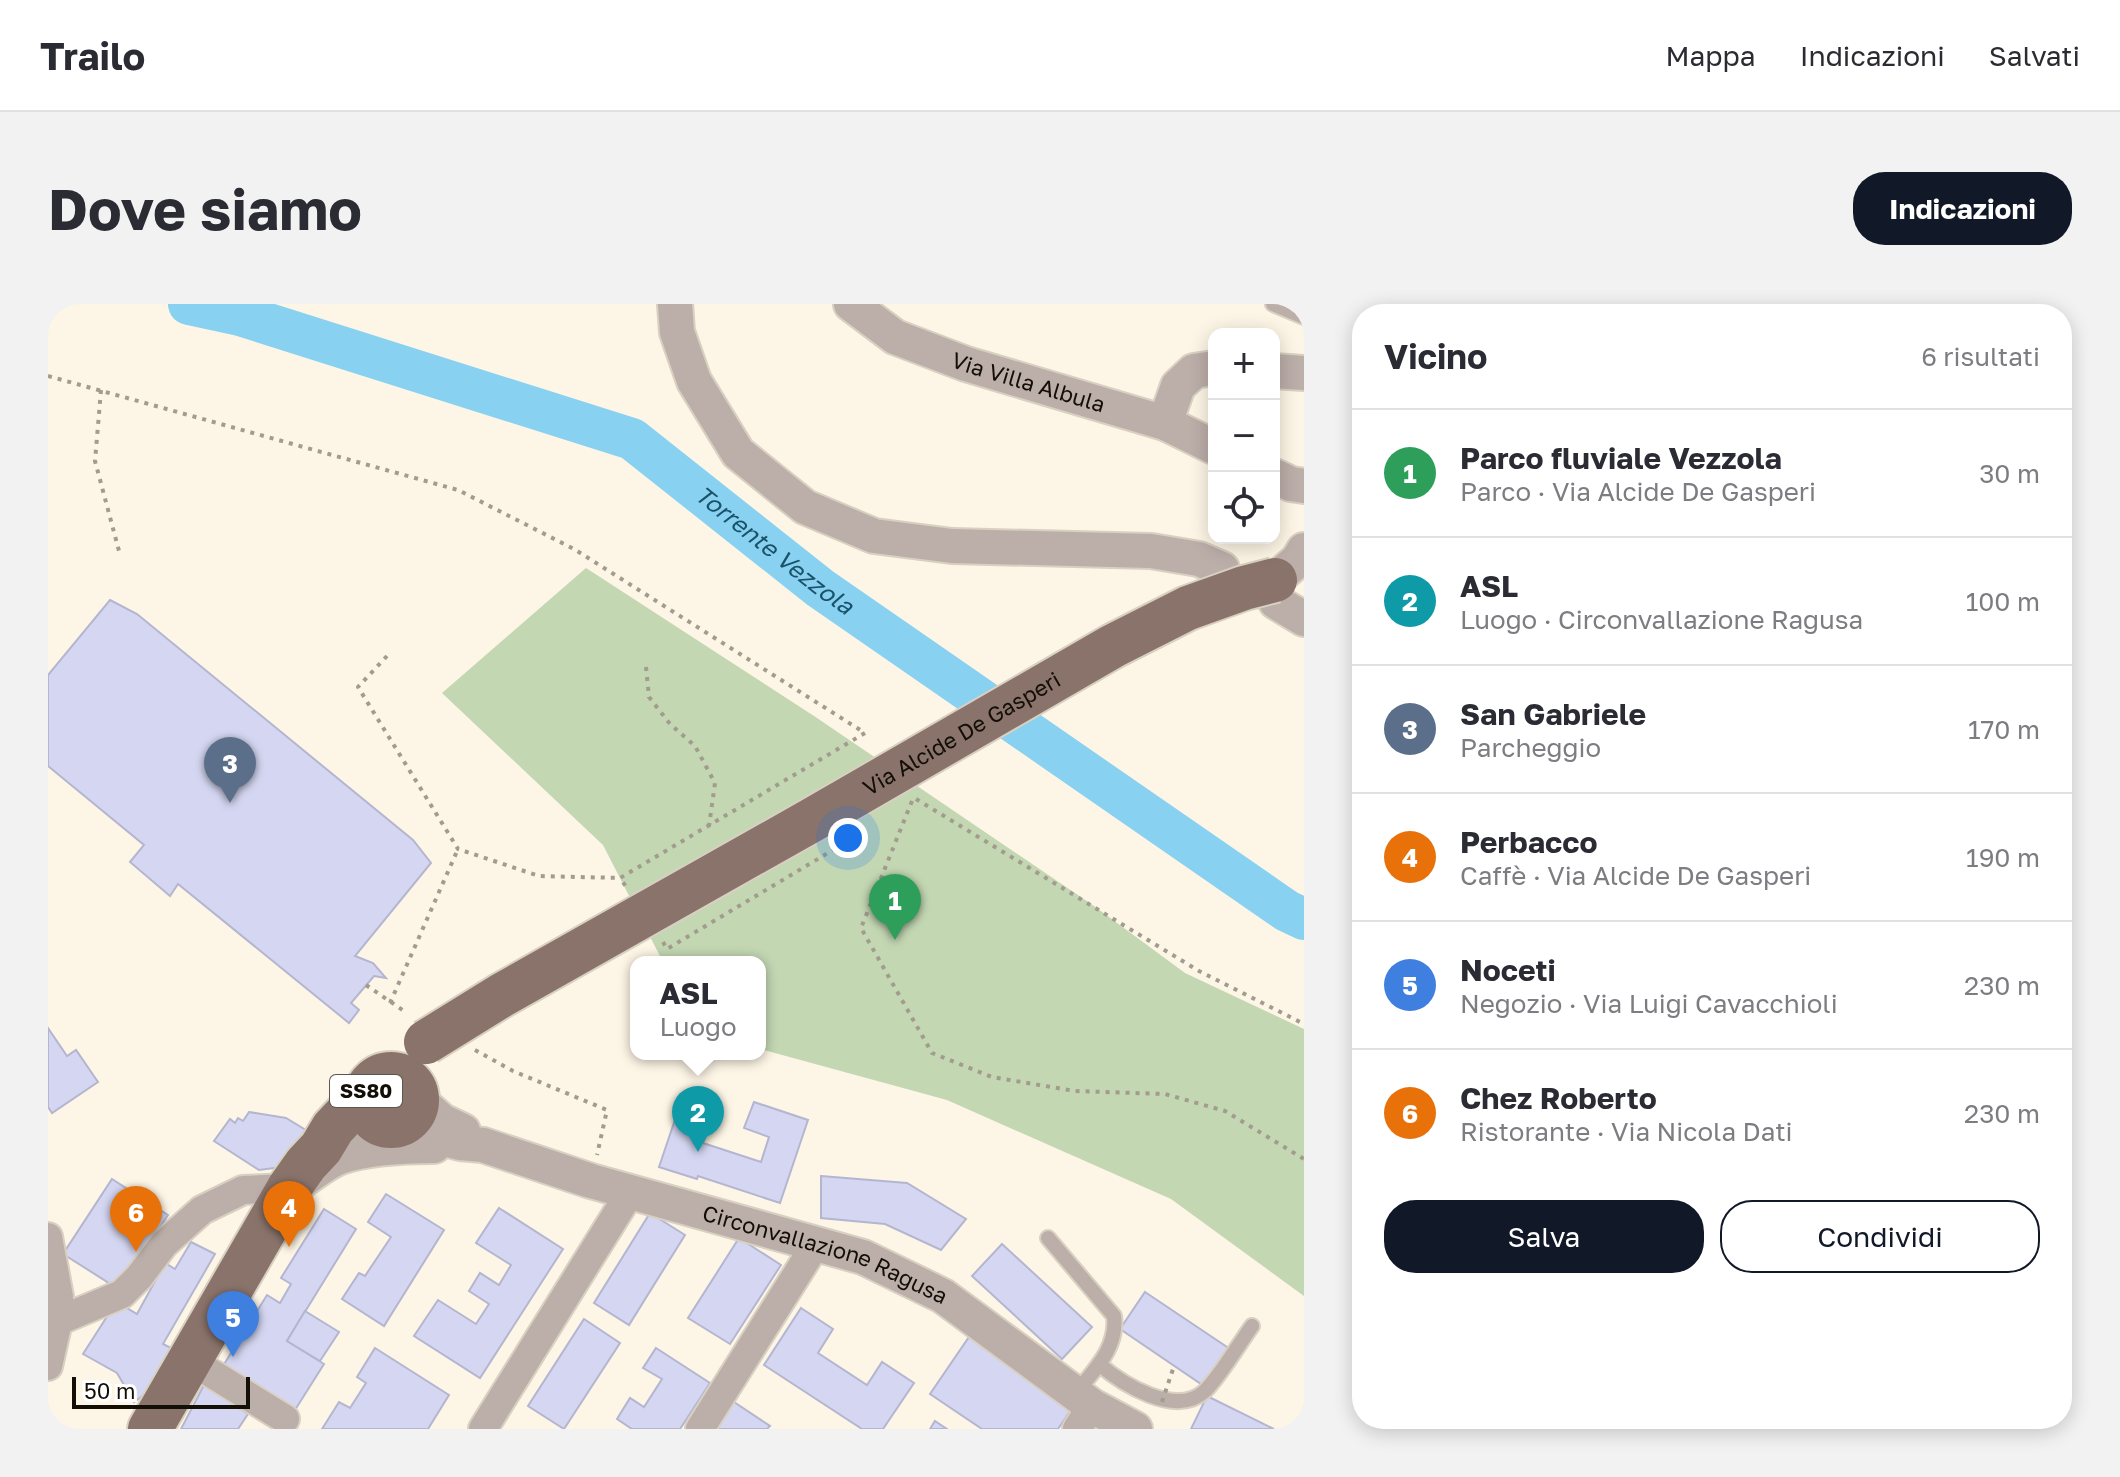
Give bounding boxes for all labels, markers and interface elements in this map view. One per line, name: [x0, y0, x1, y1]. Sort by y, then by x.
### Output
text: Trailo: [40, 33, 145, 78]
text: Mappa: [1665, 39, 1756, 72]
text: Indicazioni: [1800, 39, 1945, 72]
text: Salvati: [1989, 39, 2080, 72]
button: Indicazioni: [1853, 172, 2072, 245]
text: Dove siamo: [48, 175, 362, 242]
map controls: [1208, 328, 1280, 544]
button: +: [1208, 328, 1280, 400]
text: Vicino: [1384, 336, 1487, 376]
text: 6 risultati: [1921, 341, 2040, 372]
street label: Via Villa Albula: [948, 346, 1109, 418]
button: −: [1208, 400, 1280, 472]
text: Parco fluviale Vezzola: [1460, 440, 1782, 476]
text: 1: [1403, 458, 1417, 489]
text: 30 m: [1979, 458, 2040, 489]
button: locate: [1208, 472, 1280, 544]
text: Parco · Via Alcide De Gasperi: [1460, 476, 1816, 507]
water label: Torrente Vezzola: [690, 479, 861, 621]
text: ASL: [1460, 568, 1518, 604]
text: 2: [1402, 586, 1418, 617]
text: 100 m: [1966, 586, 2040, 617]
text: Luogo · Circonvallazione Ragusa: [1460, 604, 1863, 635]
street label: Via Alcide De Gasperi: [858, 666, 1065, 801]
text: San Gabriele: [1460, 696, 1646, 732]
text: 3: [1402, 714, 1418, 745]
text: 170 m: [1968, 714, 2040, 745]
text: Parcheggio: [1460, 732, 1601, 763]
pin: 3: [204, 737, 256, 803]
your location: [828, 818, 868, 858]
text: Perbacco: [1460, 824, 1598, 860]
text: 4: [1402, 842, 1418, 873]
text: 190 m: [1966, 842, 2040, 873]
text: Caffè · Via Alcide De Gasperi: [1460, 860, 1811, 891]
pin: 1: [869, 874, 921, 940]
text: Noceti: [1460, 952, 1556, 988]
popup: [630, 956, 766, 1060]
text: 5: [1402, 970, 1418, 1001]
text: 230 m: [1964, 970, 2040, 1001]
text: ASL: [659, 975, 718, 1011]
text: Negozio · Via Luigi Cavacchioli: [1460, 988, 1838, 1019]
text: Luogo: [659, 1011, 737, 1042]
road number: SS80: [330, 1075, 402, 1107]
text: Chez Roberto: [1460, 1080, 1657, 1116]
pin: 2: [672, 1086, 724, 1152]
text: 6: [1402, 1098, 1418, 1129]
text: 230 m: [1964, 1098, 2040, 1129]
text: Ristorante · Via Nicola Dati: [1460, 1116, 1793, 1147]
pin: 4: [263, 1181, 315, 1247]
pin: 6: [110, 1186, 162, 1252]
street label: Circonvallazione Ragusa: [700, 1199, 952, 1309]
button: Salva: [1384, 1200, 1704, 1273]
button: Condividi: [1720, 1200, 2040, 1273]
pin: 5: [207, 1291, 259, 1357]
scale bar: [72, 1373, 250, 1409]
text: 50 m: [84, 1377, 135, 1404]

